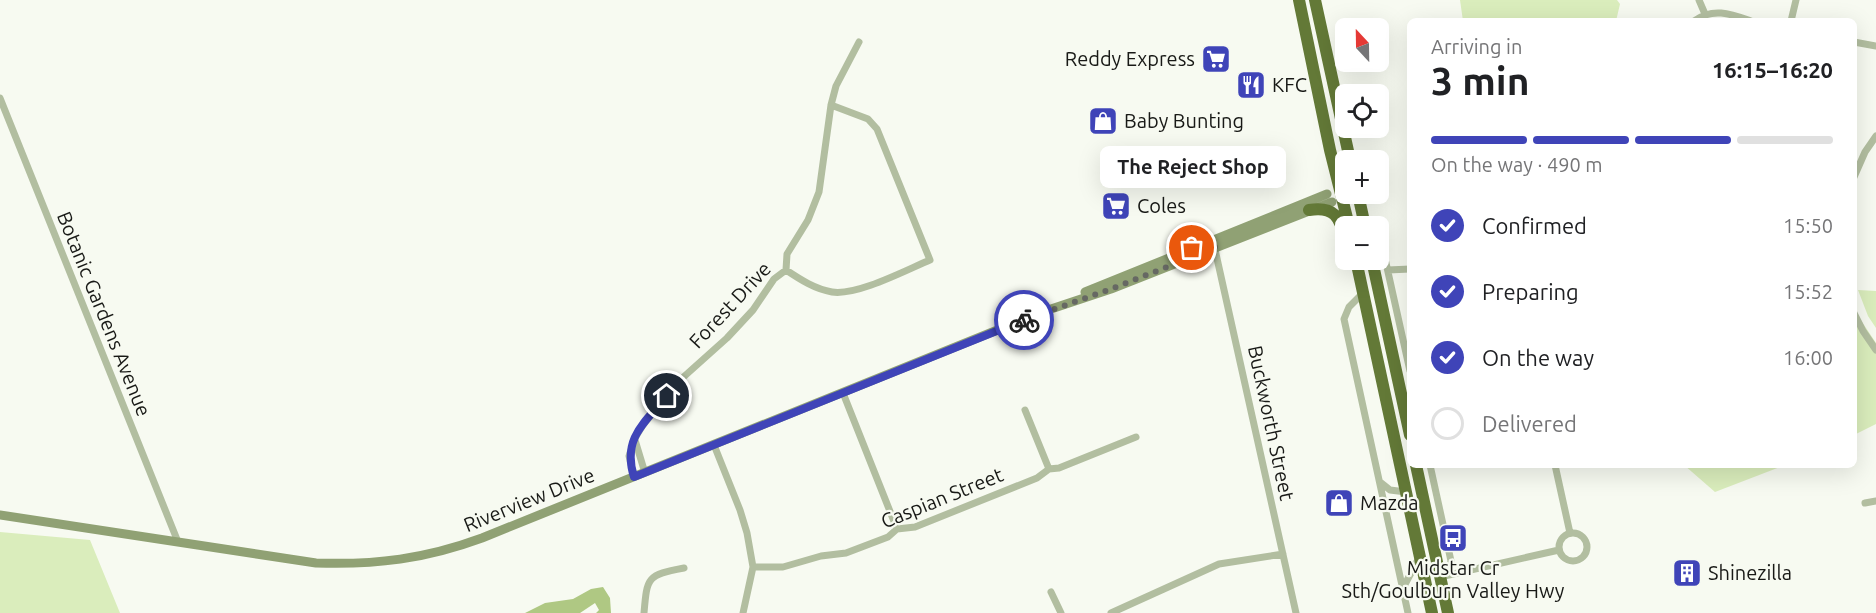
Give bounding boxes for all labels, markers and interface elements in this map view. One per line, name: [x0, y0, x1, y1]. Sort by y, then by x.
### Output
north arrow: [1335, 18, 1389, 72]
map controls: [1335, 18, 1389, 270]
text: Arriving in: [1431, 35, 1522, 58]
supermarket icon: Reddy Express: [1200, 43, 1232, 75]
place label: Reddy Express: [1065, 47, 1195, 70]
text: 16:15–16:20: [1712, 57, 1833, 82]
text: 3 min: [1431, 59, 1530, 102]
restaurant icon: KFC: [1235, 69, 1267, 101]
place label: KFC: [1272, 73, 1307, 96]
button: locate: [1335, 84, 1389, 138]
shop icon: Baby Bunting: [1087, 105, 1119, 137]
place label: Baby Bunting: [1124, 109, 1244, 132]
callout: The Reject Shop: [1099, 146, 1285, 188]
button: +: [1335, 150, 1389, 204]
text: On the way · 490 m: [1431, 153, 1603, 176]
text: The Reject Shop: [1117, 155, 1269, 178]
supermarket icon: Coles: [1100, 190, 1132, 222]
place label: Coles: [1137, 194, 1186, 217]
street label: Botanic Gardens Avenue: [53, 208, 156, 419]
icon: check: [1431, 209, 1464, 242]
text: Confirmed: [1482, 213, 1587, 238]
text: 15:50: [1783, 214, 1833, 237]
button: −: [1335, 216, 1389, 270]
pin: [1166, 222, 1217, 273]
icon: bag: [1175, 231, 1208, 264]
street label: Forest Drive: [684, 257, 775, 352]
icon: check: [1431, 275, 1464, 308]
text: Preparing: [1482, 279, 1579, 304]
text: 15:52: [1783, 280, 1833, 303]
courier: [994, 290, 1054, 350]
icon: bike: [1008, 304, 1041, 337]
icon: check: [1431, 341, 1464, 374]
street label: Buckworth Street: [1244, 343, 1299, 503]
text: On the way: [1482, 345, 1594, 370]
text: 16:00: [1783, 346, 1833, 369]
pin: [641, 370, 692, 421]
icon: home: [650, 379, 683, 412]
text: Delivered: [1482, 411, 1577, 436]
street label: Caspian Street: [877, 462, 1006, 533]
street label: Riverview Drive: [460, 463, 598, 536]
shop icon: Mazda: [1323, 487, 1355, 519]
place label: Mazda: [1360, 491, 1419, 514]
bus stop icon: Midstar Cr Sth/Goulburn Valley Hwy: [1437, 522, 1469, 554]
place label: Midstar Cr Sth/Goulburn Valley Hwy: [1342, 556, 1565, 602]
building icon: Shinezilla: [1671, 557, 1703, 589]
place label: Shinezilla: [1708, 561, 1792, 584]

